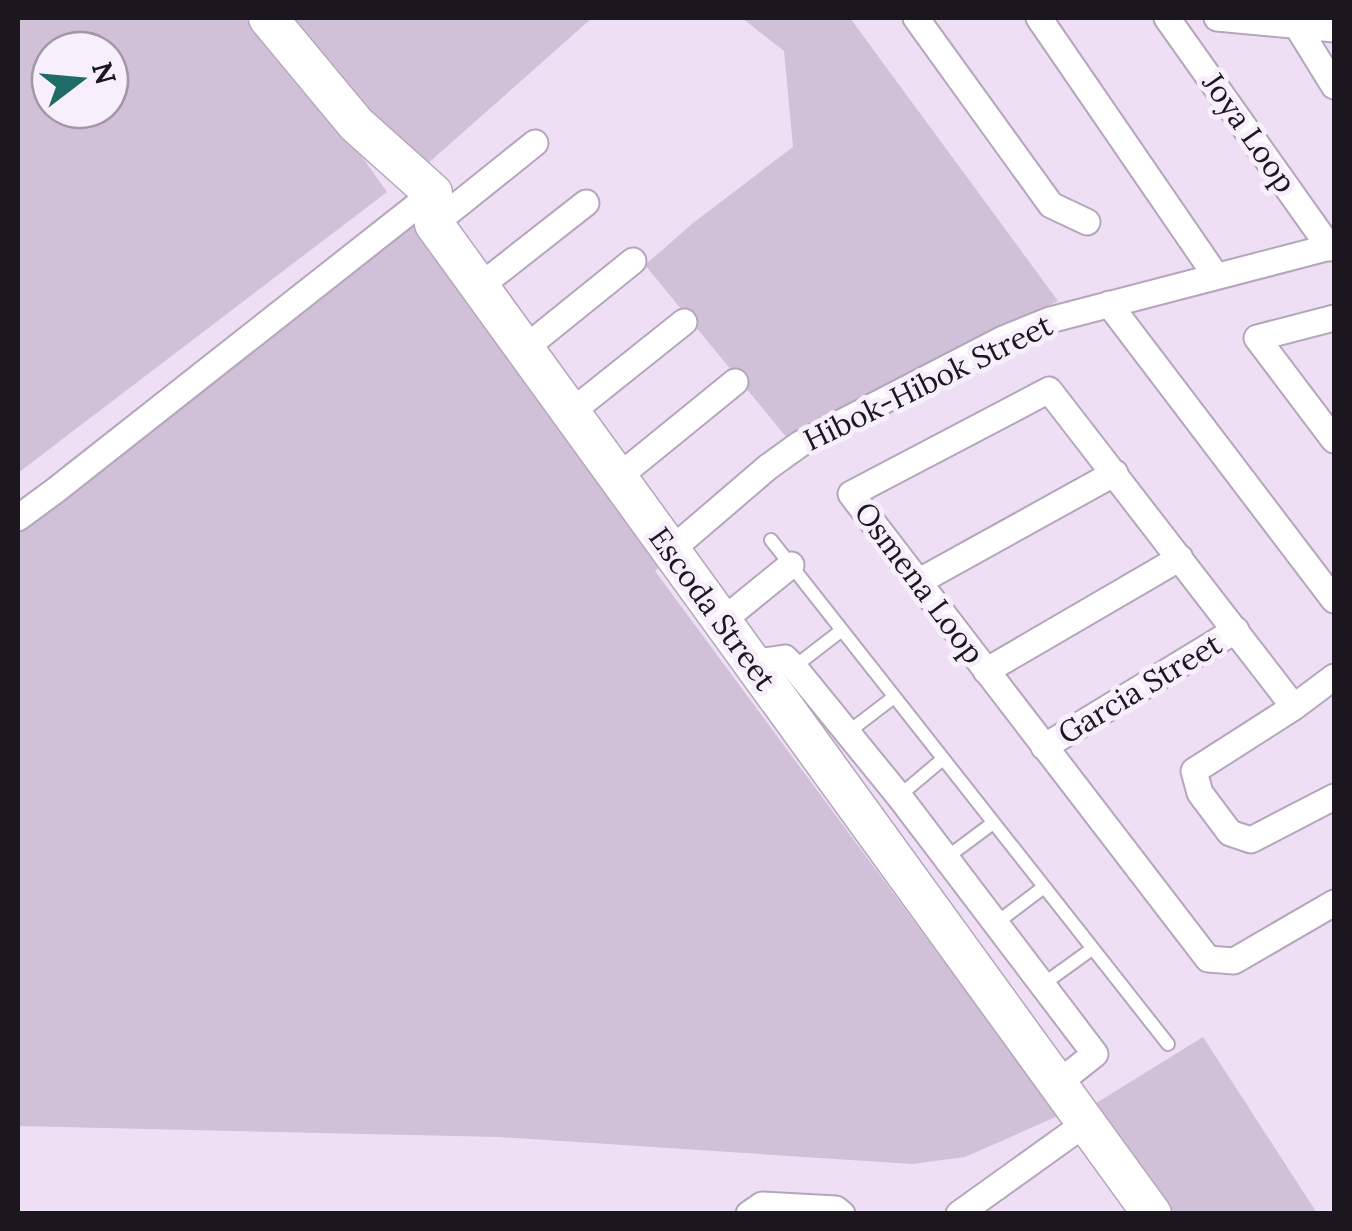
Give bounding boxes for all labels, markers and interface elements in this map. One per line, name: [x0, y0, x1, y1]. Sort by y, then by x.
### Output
north arrow: [30, 30, 130, 130]
text: N: [84, 58, 124, 88]
street label: Joya Loop: [1193, 64, 1305, 200]
street label: Hibok-Hibok Street: [797, 305, 1058, 459]
street label: Osmena Loop: [847, 494, 993, 671]
street label: Escoda Street: [641, 519, 785, 698]
street label: Garcia Street: [1051, 624, 1228, 752]

